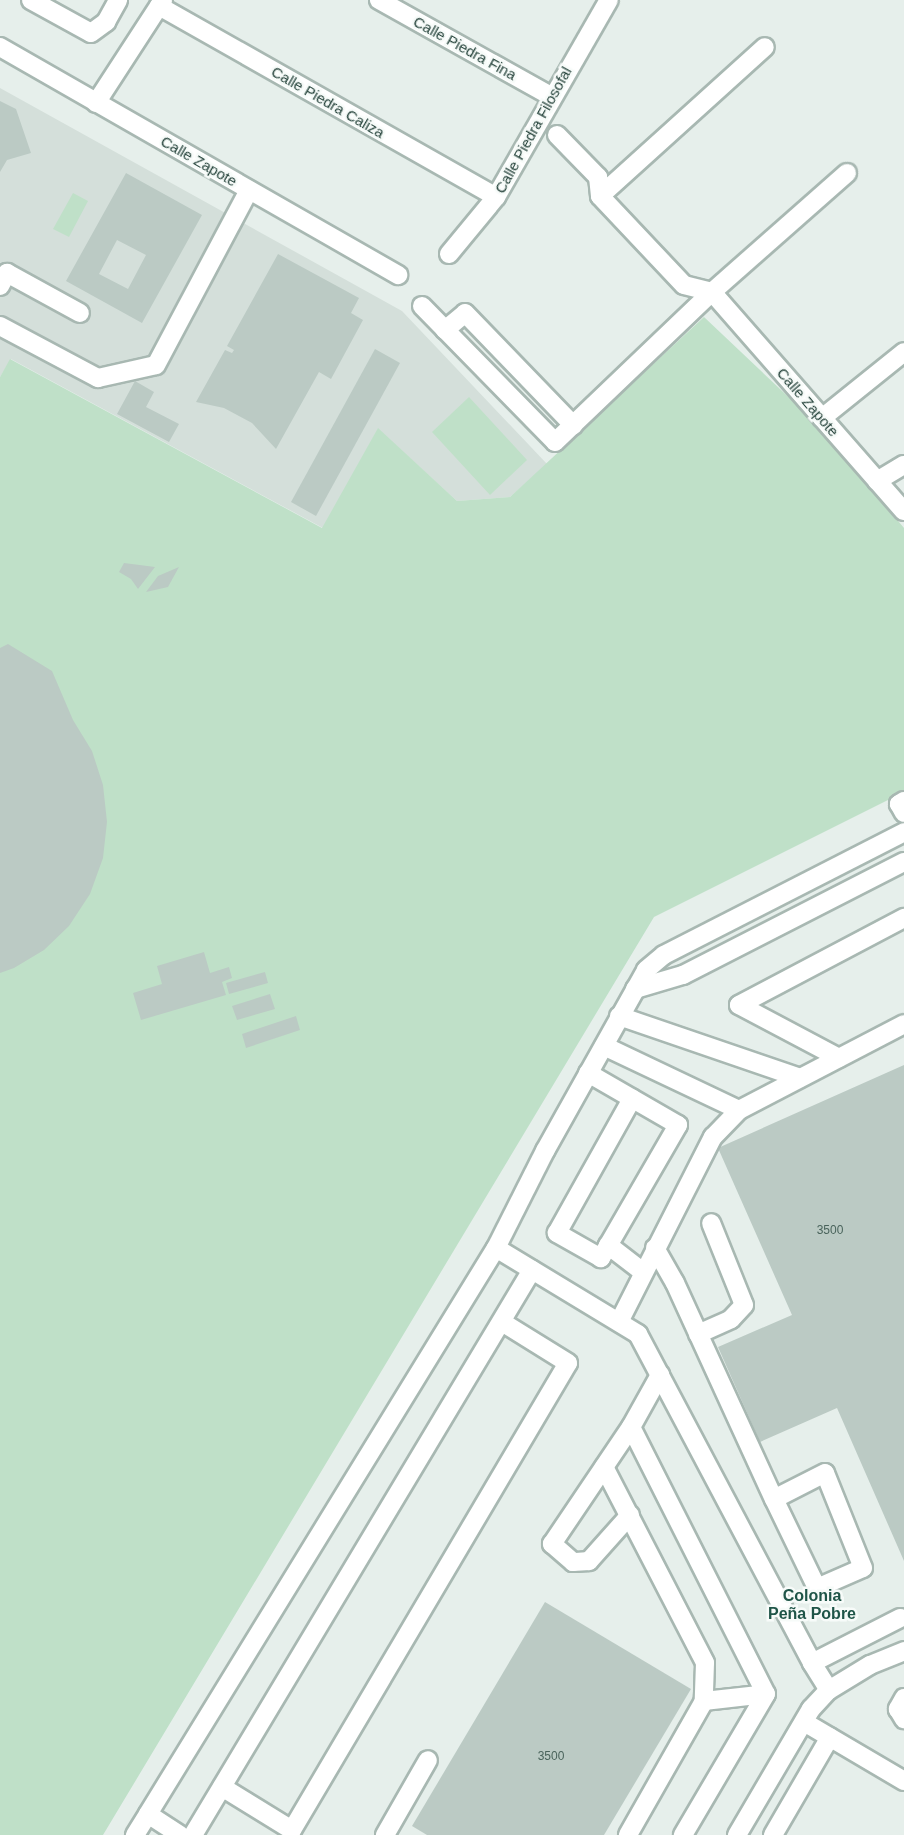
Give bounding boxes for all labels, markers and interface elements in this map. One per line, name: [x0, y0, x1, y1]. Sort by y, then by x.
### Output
street label: Calle Piedra Fina: [410, 12, 520, 84]
street label: Calle Piedra Caliza: [268, 62, 388, 142]
street label: Calle Piedra Filosofal: [491, 64, 575, 196]
street label: Calle Zapote: [158, 132, 240, 190]
street label: Calle Zapote: [773, 364, 843, 440]
house number: 3500: [817, 1224, 843, 1238]
district label: Colonia Peña Pobre: [768, 1586, 856, 1624]
house number: 3500: [538, 1750, 564, 1764]

